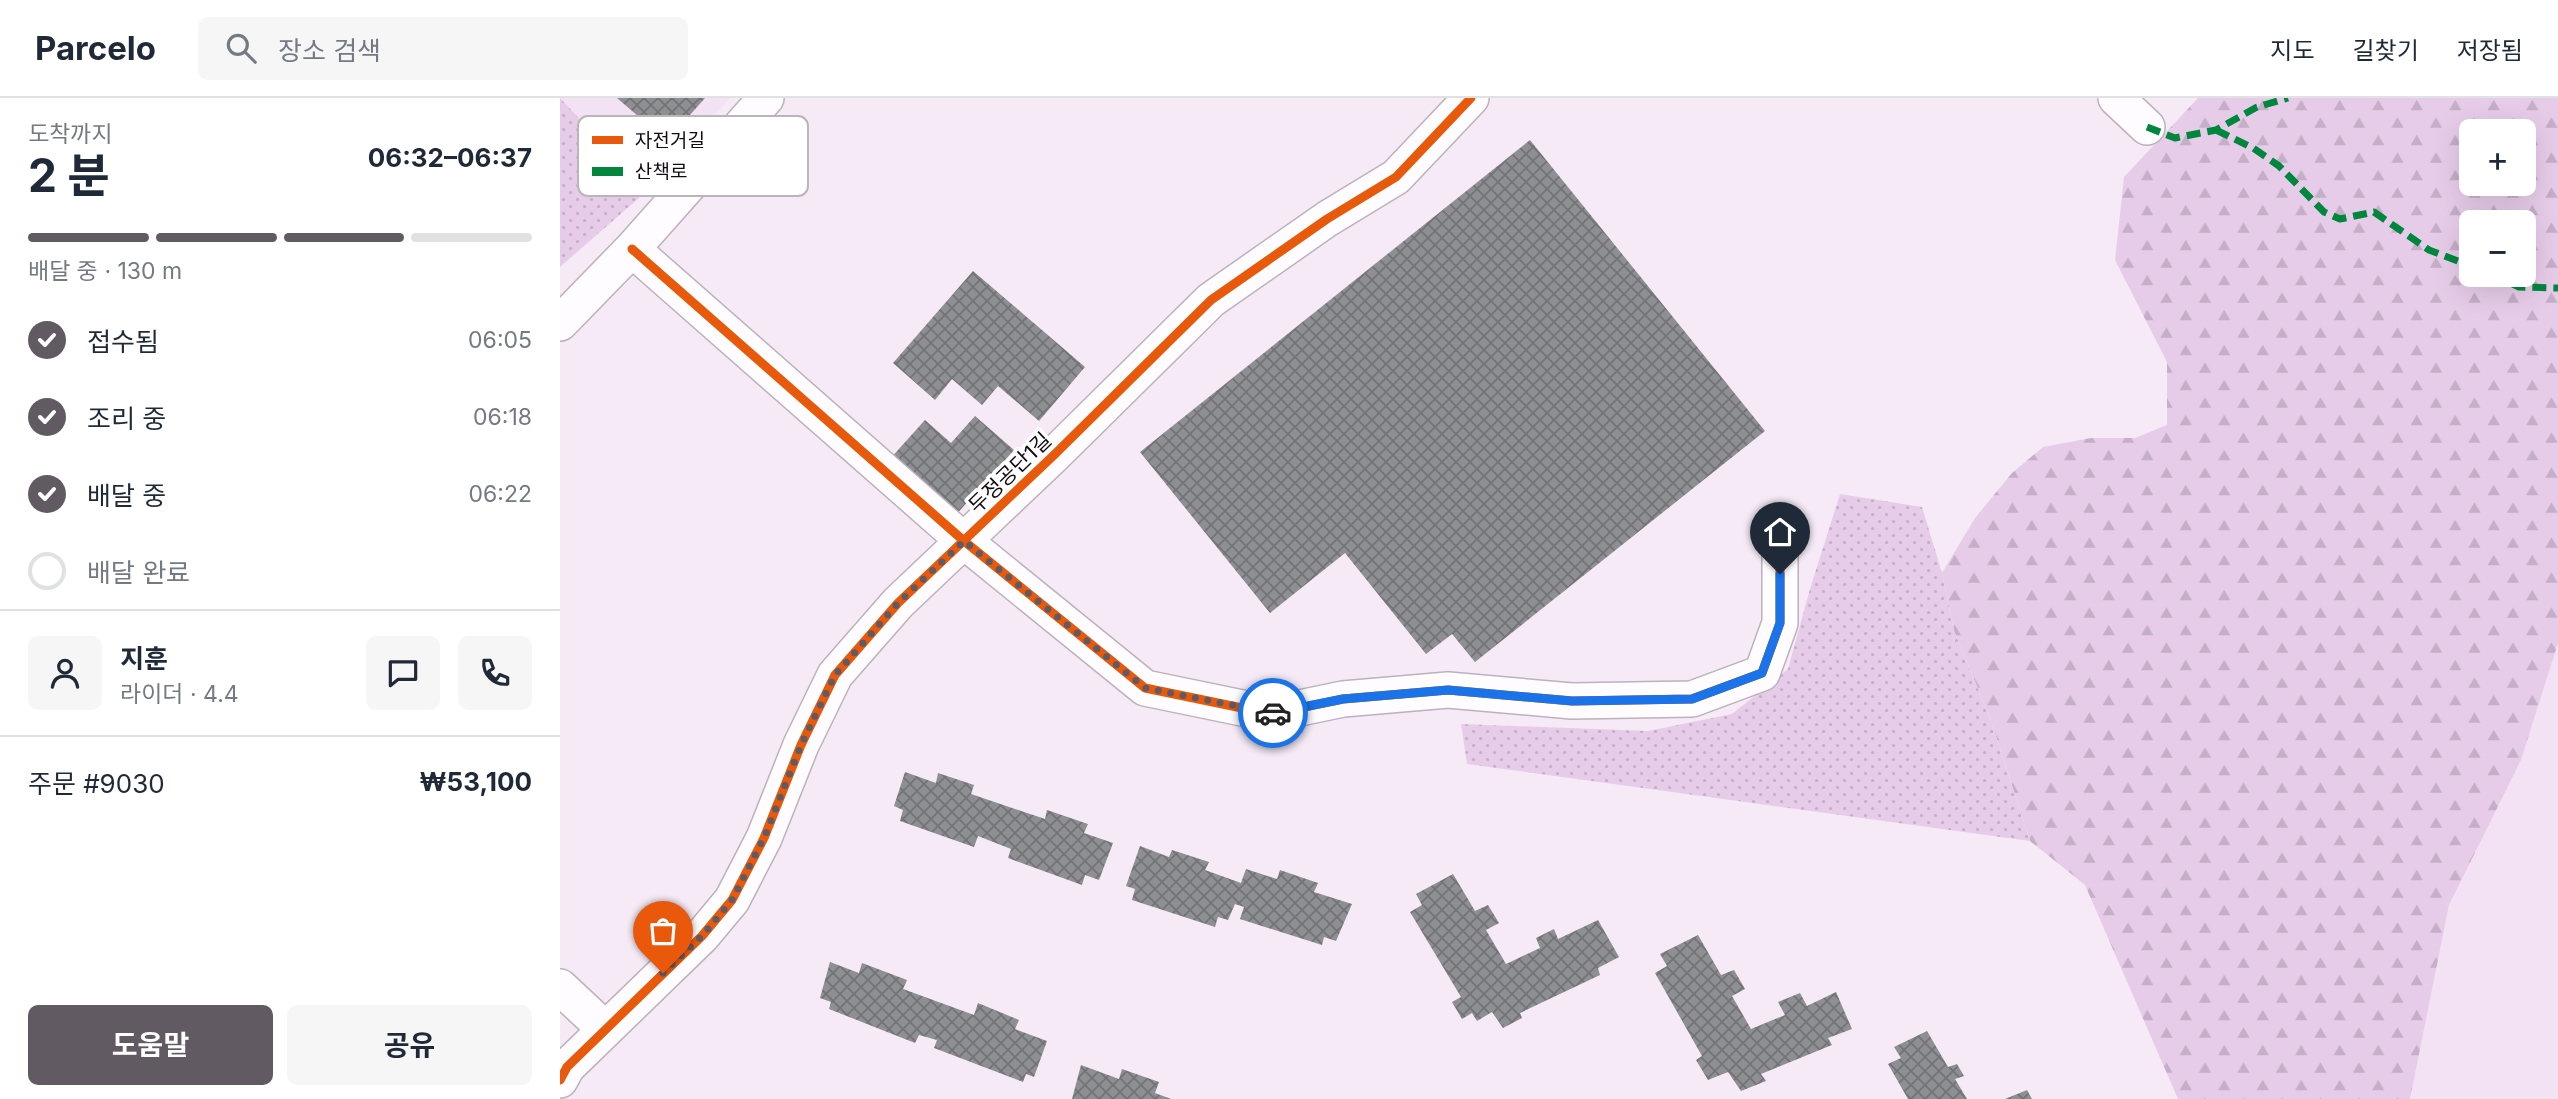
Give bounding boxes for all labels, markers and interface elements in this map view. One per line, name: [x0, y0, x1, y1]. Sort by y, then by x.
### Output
search box: [198, 17, 688, 80]
text: Parcelo: [35, 28, 156, 68]
icon: search: [222, 29, 260, 67]
text: 장소 검색: [278, 35, 381, 66]
text: 지도: [2270, 36, 2315, 65]
text: 길찾기: [2353, 36, 2419, 65]
text: 저장됨: [2457, 36, 2523, 65]
legend: [578, 116, 808, 196]
map controls: [2459, 119, 2536, 287]
button: +: [2459, 119, 2536, 196]
text: 도착까지: [28, 120, 113, 148]
text: 자전거길: [635, 129, 705, 152]
text: 06:32–06:37: [368, 142, 532, 173]
text: 2 분: [28, 147, 110, 203]
text: 산책로: [635, 160, 687, 183]
button: −: [2459, 210, 2536, 287]
text: 배달 중 · 130 m: [28, 257, 182, 285]
icon: check: [28, 321, 66, 359]
text: 접수됨: [87, 326, 159, 357]
text: 06:05: [468, 326, 532, 354]
icon: check: [28, 398, 66, 436]
text: 조리 중: [87, 403, 166, 434]
text: 06:18: [473, 403, 532, 431]
street label: 두정공단1길: [963, 427, 1056, 518]
icon: check: [28, 475, 66, 513]
text: 배달 중: [87, 480, 166, 511]
text: 06:22: [469, 480, 532, 508]
pin: [1750, 502, 1810, 574]
icon: home: [1761, 513, 1799, 551]
text: 배달 완료: [87, 557, 190, 588]
button: person: [28, 636, 102, 710]
button: chat: [366, 636, 440, 710]
button: phone: [458, 636, 532, 710]
text: 지훈: [120, 643, 168, 674]
courier: [1238, 678, 1308, 748]
text: 라이더 · 4.4: [120, 680, 239, 708]
icon: car: [1254, 694, 1292, 732]
text: ₩53,100: [420, 766, 532, 797]
text: 주문 #9030: [28, 768, 165, 799]
pin: [633, 901, 693, 973]
icon: bag: [644, 912, 682, 950]
button: 도움말: [28, 1005, 273, 1085]
button: 공유: [287, 1005, 532, 1085]

